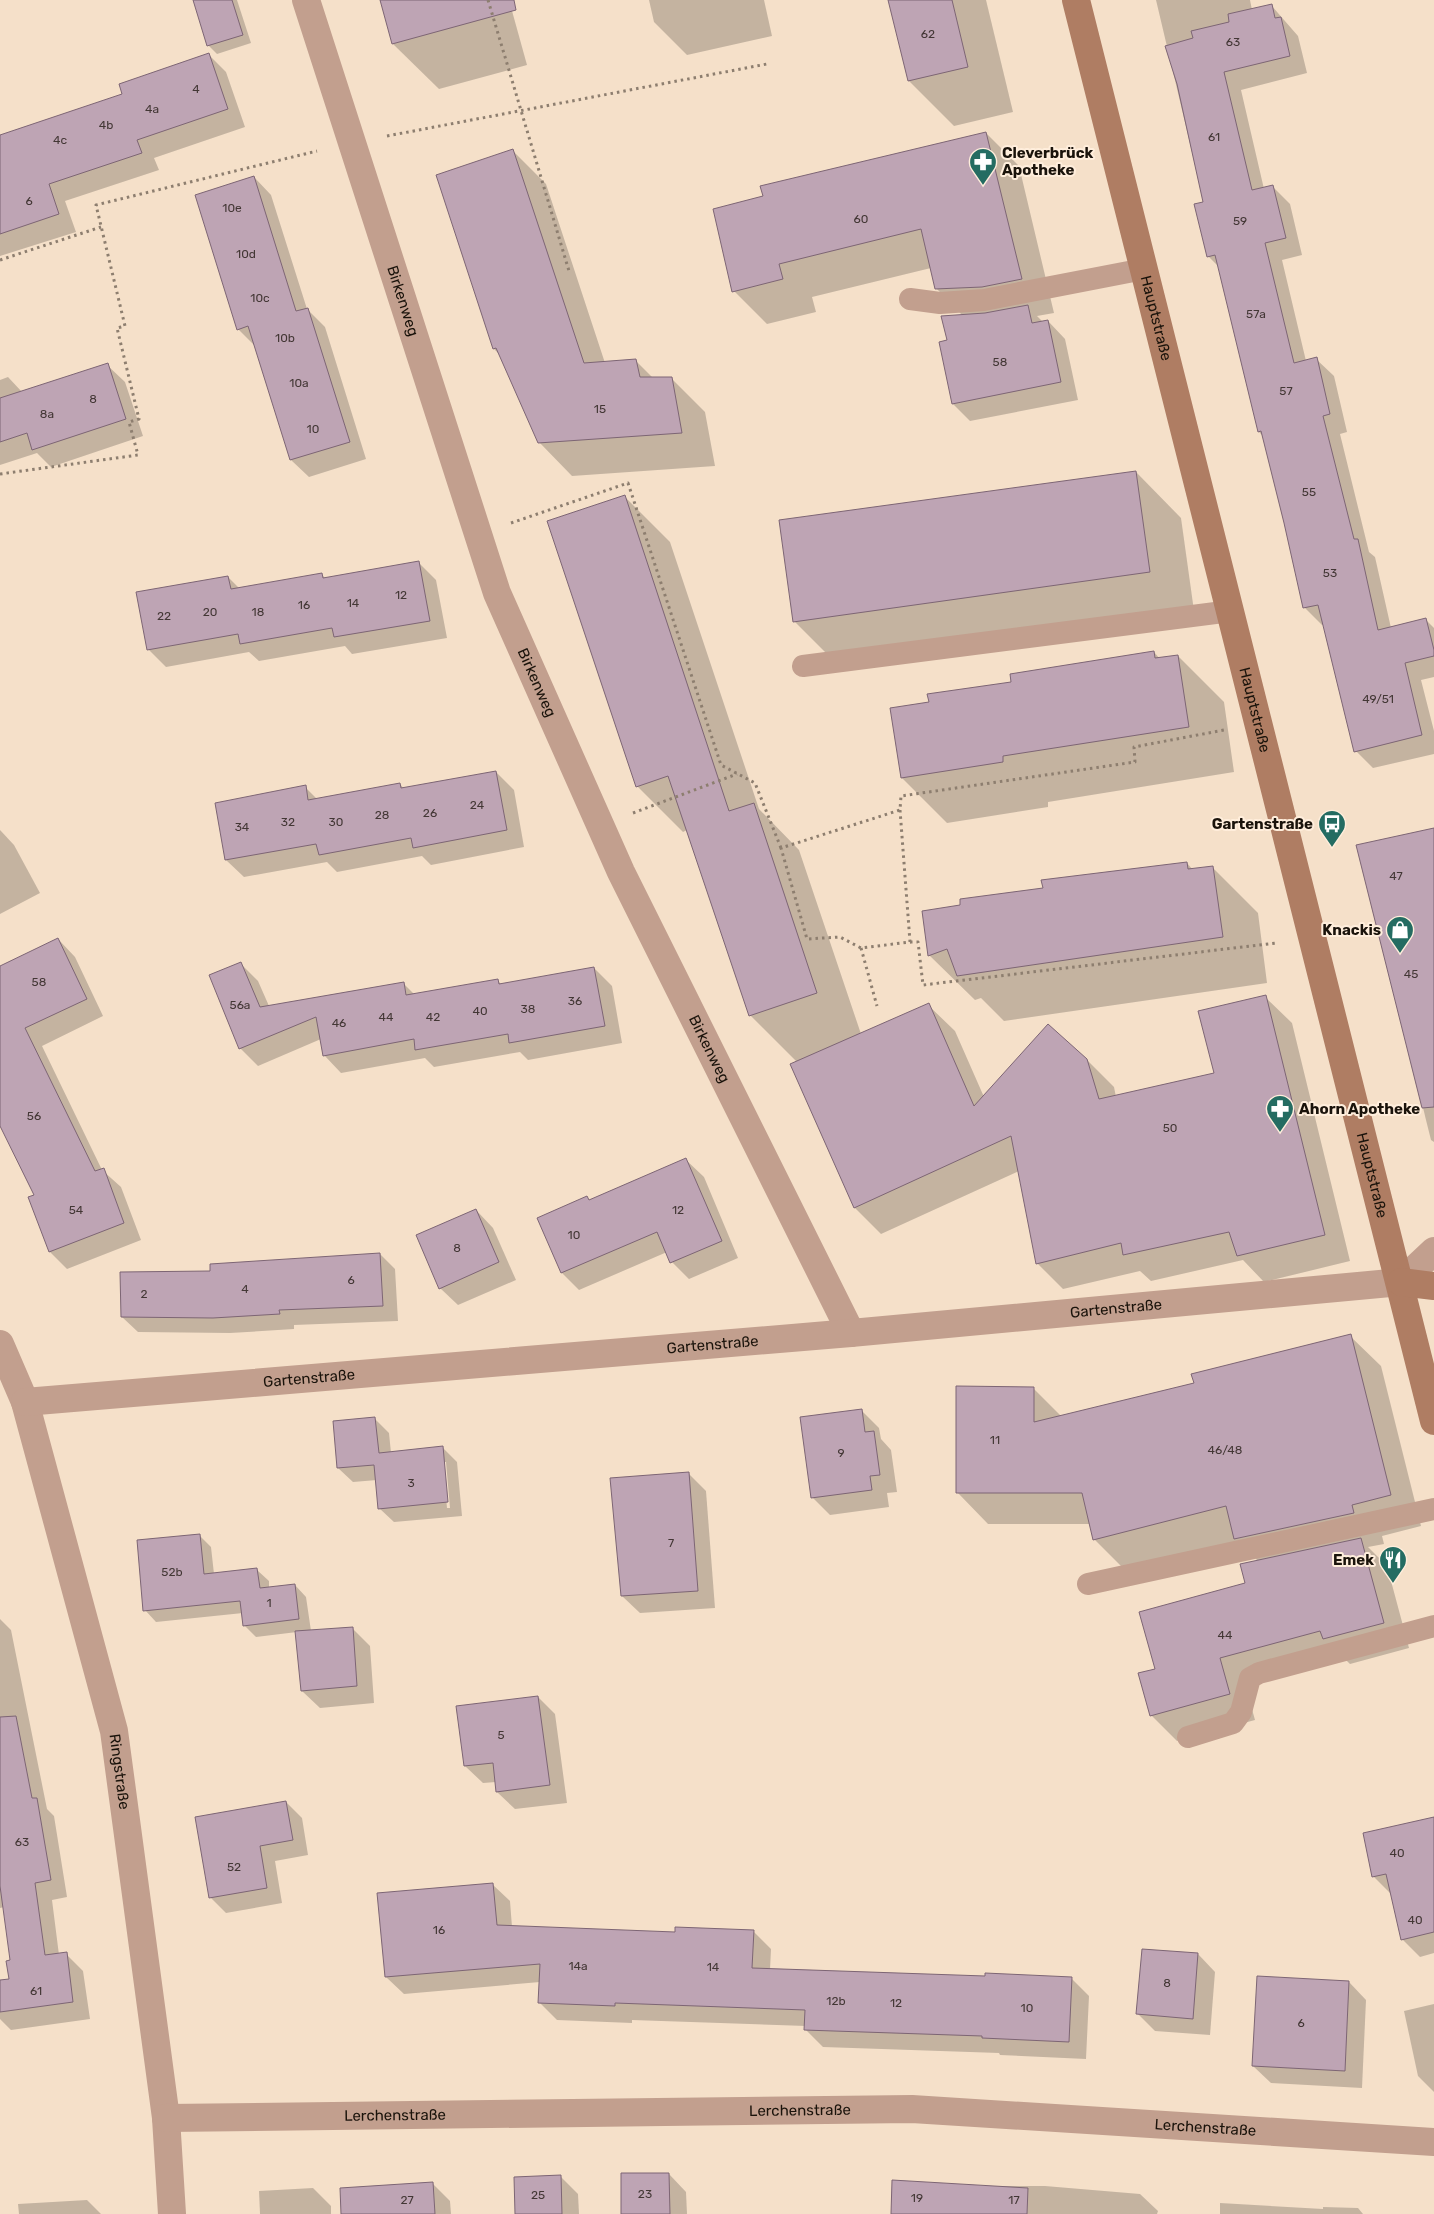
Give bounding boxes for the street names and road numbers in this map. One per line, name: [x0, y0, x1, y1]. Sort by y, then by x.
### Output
street label: Birkenweg: [383, 263, 423, 338]
street label: Hauptstraße: [1137, 273, 1176, 363]
street label: Birkenweg: [514, 645, 560, 720]
street label: Hauptstraße: [1235, 665, 1274, 754]
street label: Birkenweg: [685, 1012, 734, 1086]
street label: Hauptstraße: [1353, 1131, 1391, 1220]
street label: Gartenstraße: [1069, 1295, 1163, 1322]
street label: Gartenstraße: [666, 1332, 759, 1357]
street label: Gartenstraße: [262, 1365, 356, 1391]
street label: Ringstraße: [105, 1733, 133, 1811]
street label: Lerchenstraße: [749, 2101, 851, 2120]
street label: Lerchenstraße: [344, 2106, 446, 2125]
street label: Lerchenstraße: [1154, 2115, 1257, 2140]

